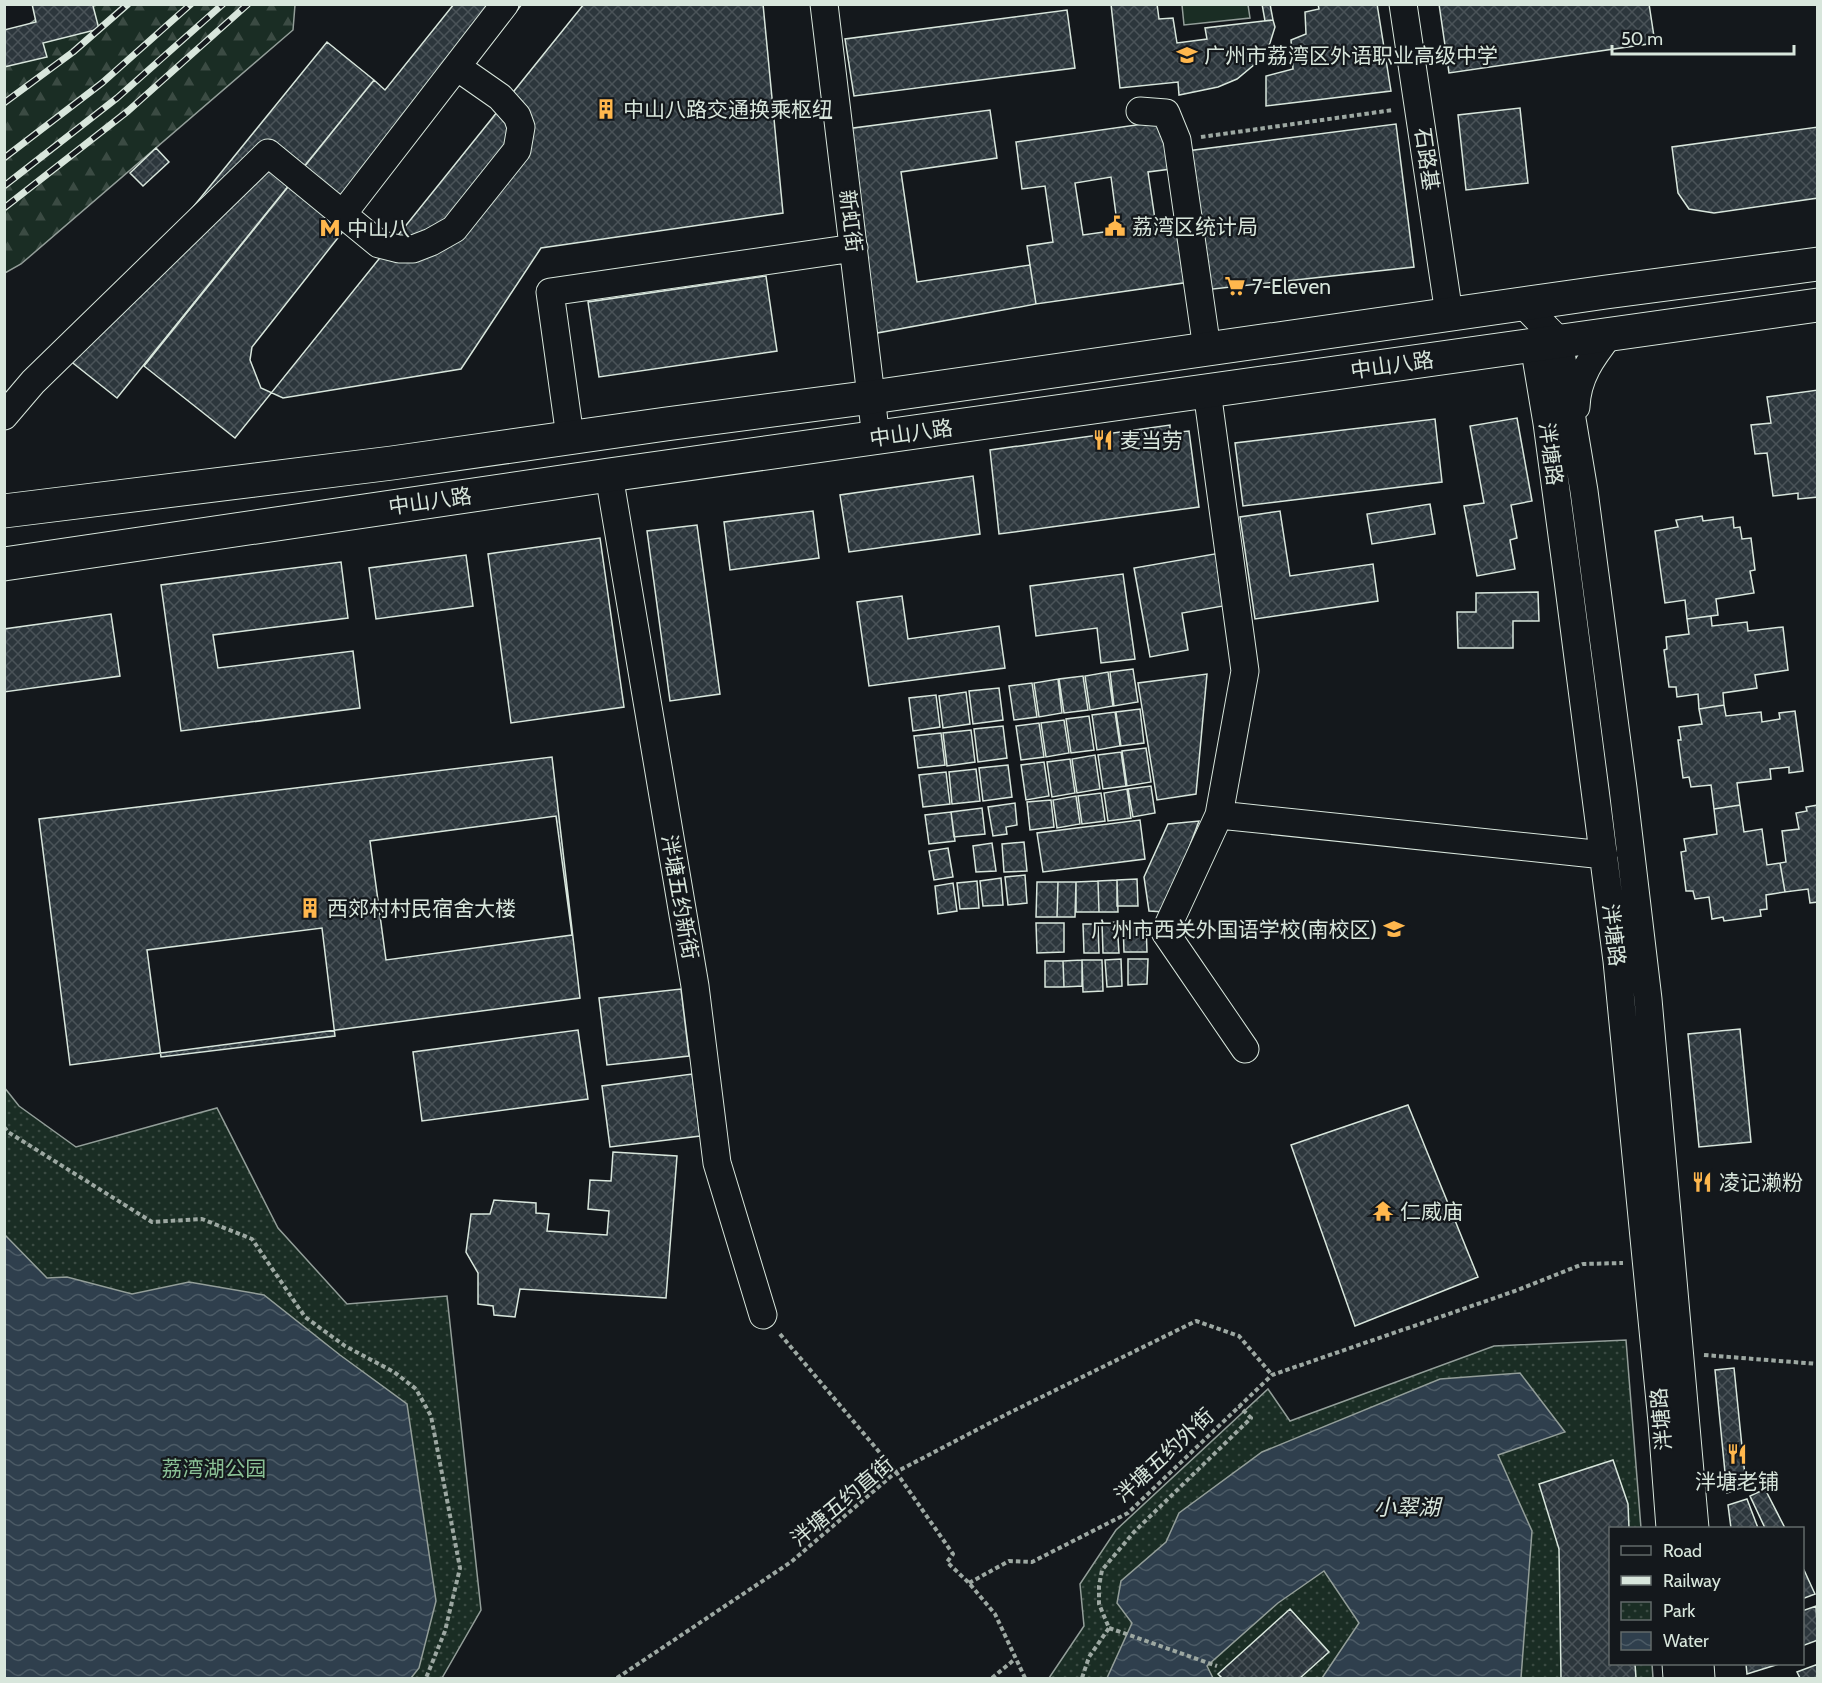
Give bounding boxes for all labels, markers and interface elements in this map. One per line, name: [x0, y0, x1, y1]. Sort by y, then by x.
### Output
scale bar: [1612, 18, 1794, 56]
text: 50 m: [1621, 28, 1663, 50]
school or university icon: 广州市荔湾区外语职业高级中学: [1175, 43, 1199, 67]
place label: 广州市荔湾区外语职业高级中学: [1204, 43, 1498, 68]
building icon: 中山八路交通换乘枢纽: [594, 97, 618, 121]
place label: 中山八路交通换乘枢纽: [623, 97, 833, 122]
street label: 石路基: [1410, 126, 1444, 192]
street label: 新虹街: [835, 188, 867, 254]
public building icon: 荔湾区统计局: [1103, 214, 1127, 238]
place label: 荔湾区统计局: [1132, 214, 1258, 239]
metro station icon: 中山八: [318, 216, 342, 240]
place label: 中山八: [347, 216, 410, 241]
supermarket icon: 7-Eleven: [1223, 274, 1247, 298]
place label: 7-Eleven: [1252, 274, 1331, 299]
street label: 中山八路: [1349, 347, 1435, 383]
street label: 中山八路: [868, 415, 954, 451]
street label: 泮塘路: [1534, 421, 1568, 487]
restaurant icon: 麦当劳: [1091, 428, 1115, 452]
place label: 麦当劳: [1120, 428, 1183, 453]
street label: 中山八路: [387, 483, 473, 519]
street label: 泮塘五约新街: [657, 833, 703, 961]
building icon: 西郊村村民宿舍大楼: [298, 896, 322, 920]
place label: 西郊村村民宿舍大楼: [327, 896, 516, 921]
street label: 泮塘路: [1598, 902, 1630, 968]
place label: 广州市西关外国语学校(南校区): [1091, 917, 1377, 942]
school or university icon: 广州市西关外国语学校(南校区): [1382, 917, 1406, 941]
restaurant icon: 凌记濑粉: [1690, 1170, 1714, 1194]
place label: 凌记濑粉: [1719, 1170, 1803, 1195]
temple icon: 仁威庙: [1371, 1199, 1395, 1223]
place label: 仁威庙: [1400, 1199, 1463, 1224]
street label: 泮塘路: [1646, 1387, 1676, 1451]
street label: 泮塘五约外街: [1109, 1403, 1219, 1507]
restaurant icon: 泮塘老铺: [1725, 1442, 1749, 1466]
street label: 泮塘五约直街: [786, 1451, 898, 1551]
park label: 荔湾湖公园: [162, 1456, 267, 1481]
place label: 泮塘老铺: [1695, 1469, 1779, 1494]
water label: 小翠湖: [1374, 1494, 1443, 1521]
legend: [1609, 1527, 1804, 1665]
text: Road: [1663, 1540, 1702, 1562]
text: Railway: [1663, 1570, 1721, 1592]
text: Park: [1663, 1600, 1696, 1622]
text: Water: [1663, 1630, 1709, 1652]

